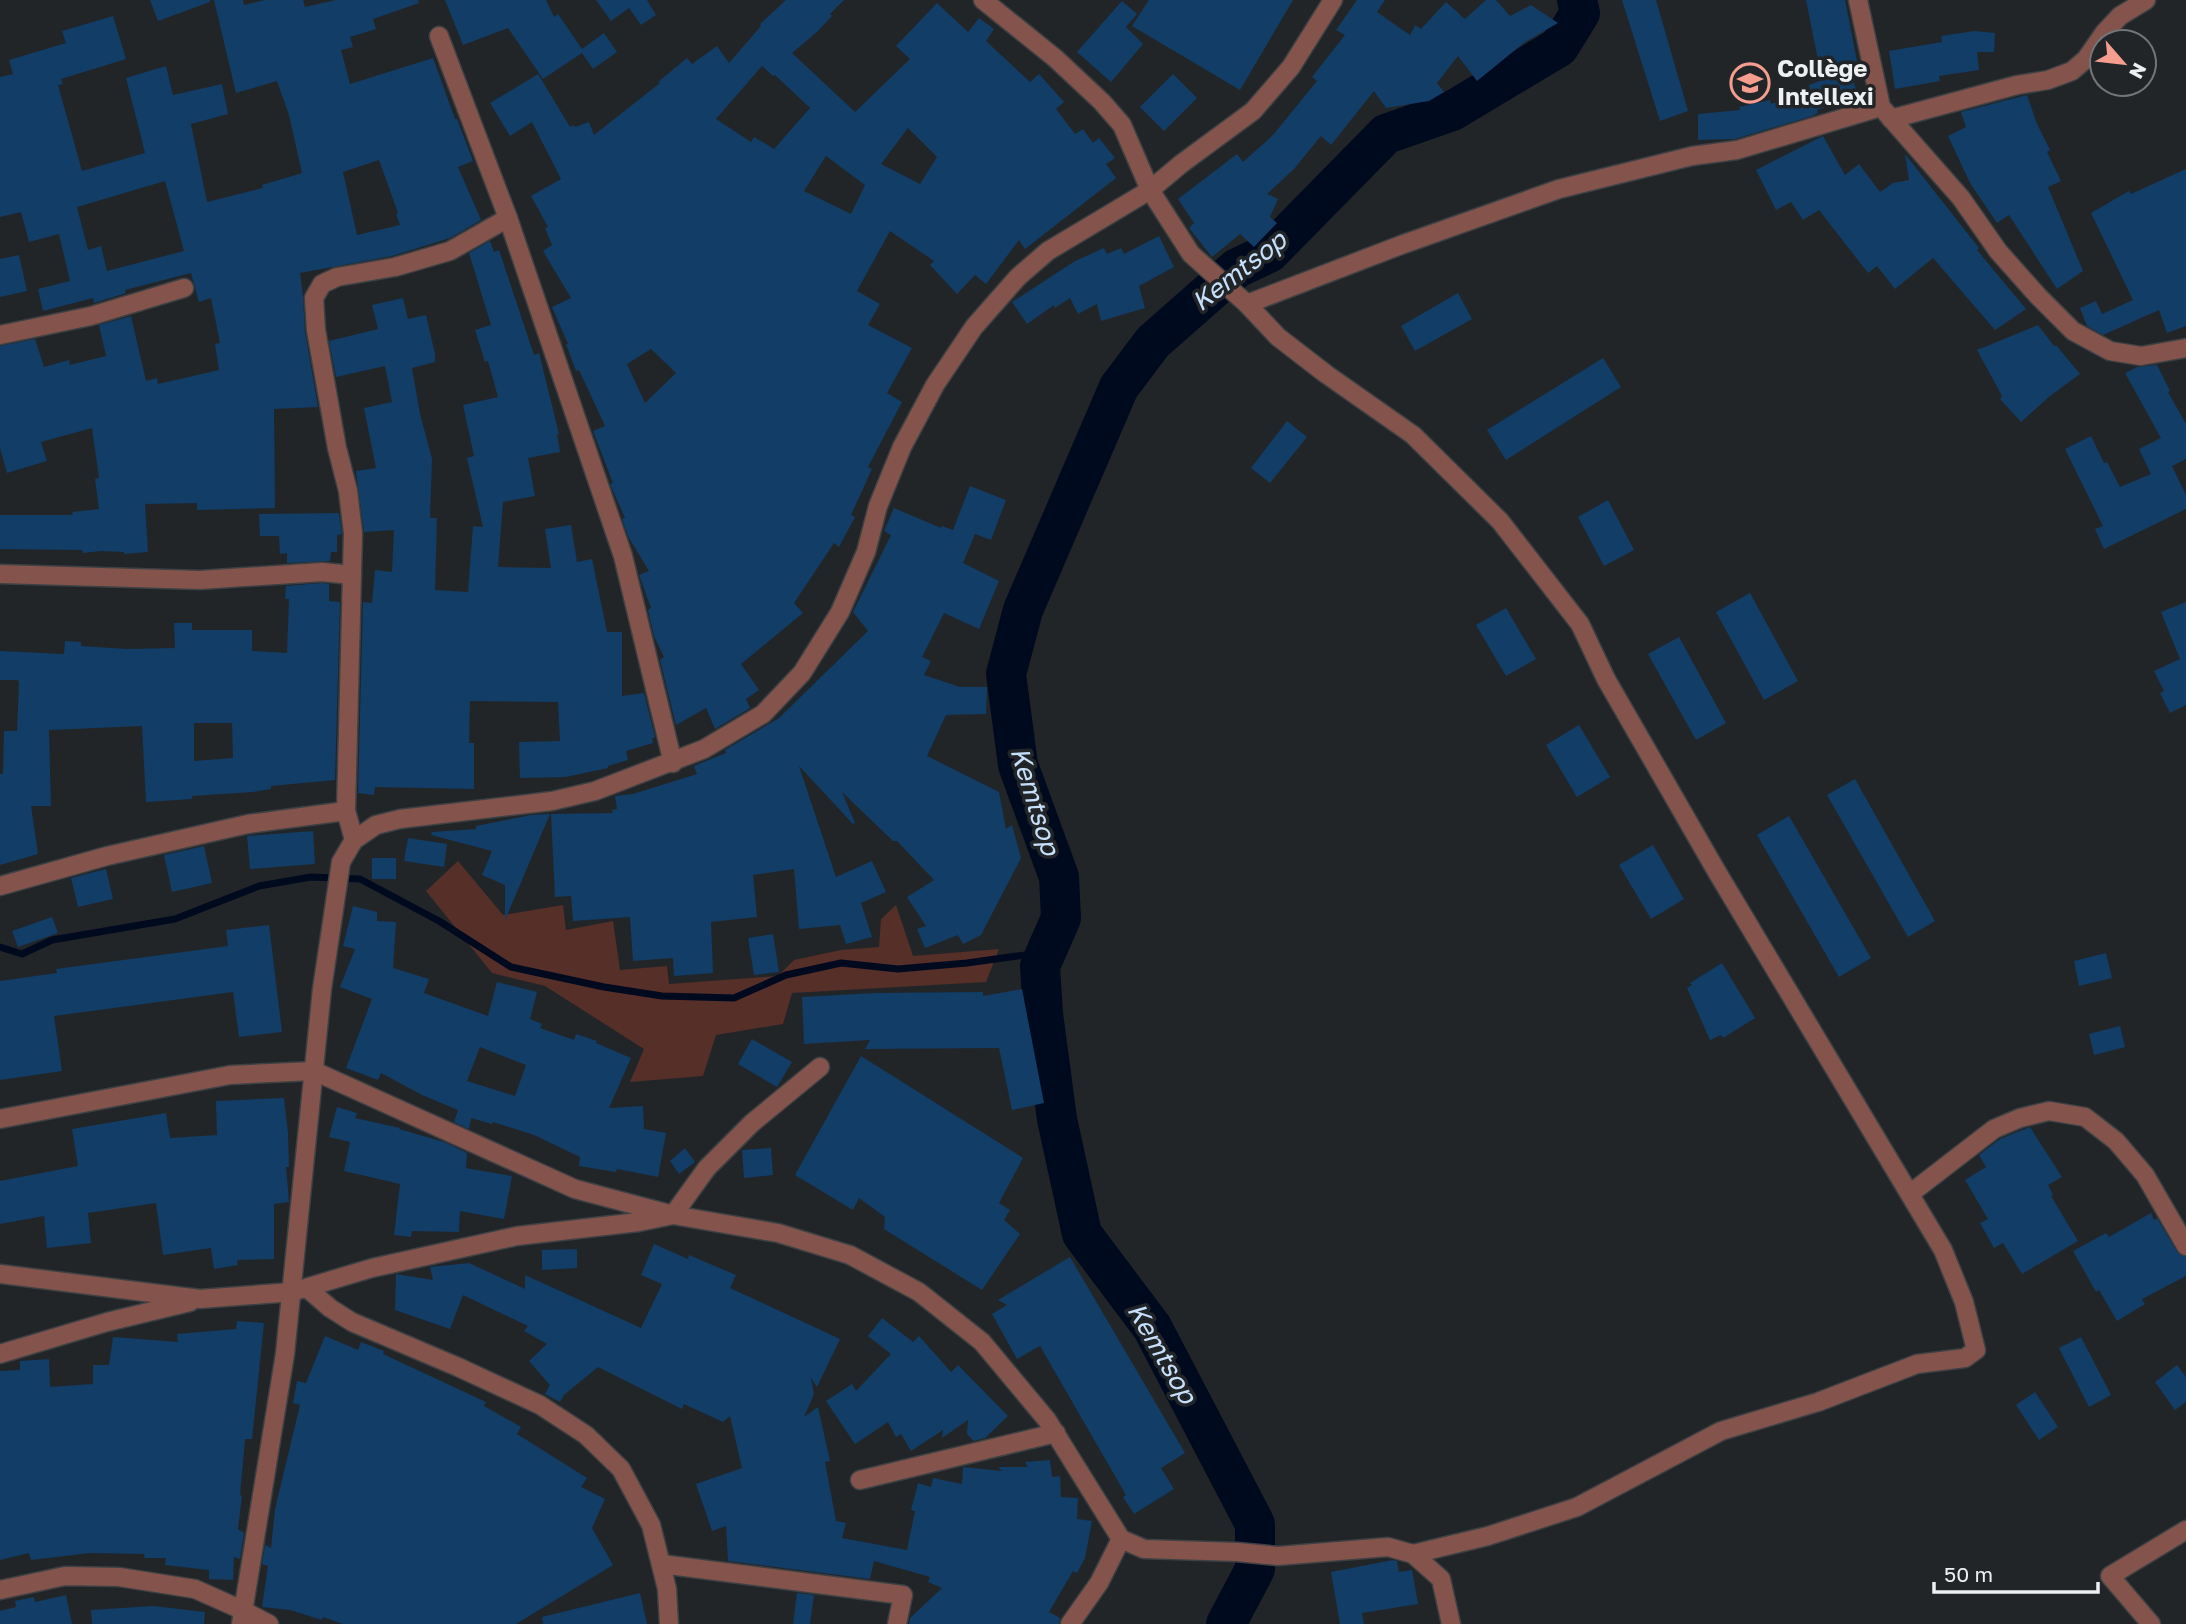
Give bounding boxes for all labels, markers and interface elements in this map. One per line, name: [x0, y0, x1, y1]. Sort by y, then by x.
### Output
north arrow: [2088, 28, 2158, 98]
place label: Collège Intellexi: [1777, 53, 1874, 110]
text: N: [2125, 59, 2152, 83]
school or university icon: Collège Intellexi: [1729, 62, 1771, 104]
water label: Kemtsop: [1185, 223, 1294, 317]
water label: Kemtsop: [1004, 743, 1067, 860]
water label: Kemtsop: [1121, 1297, 1205, 1410]
scale bar: [1934, 1550, 2098, 1594]
text: 50 m: [1944, 1561, 1993, 1587]

